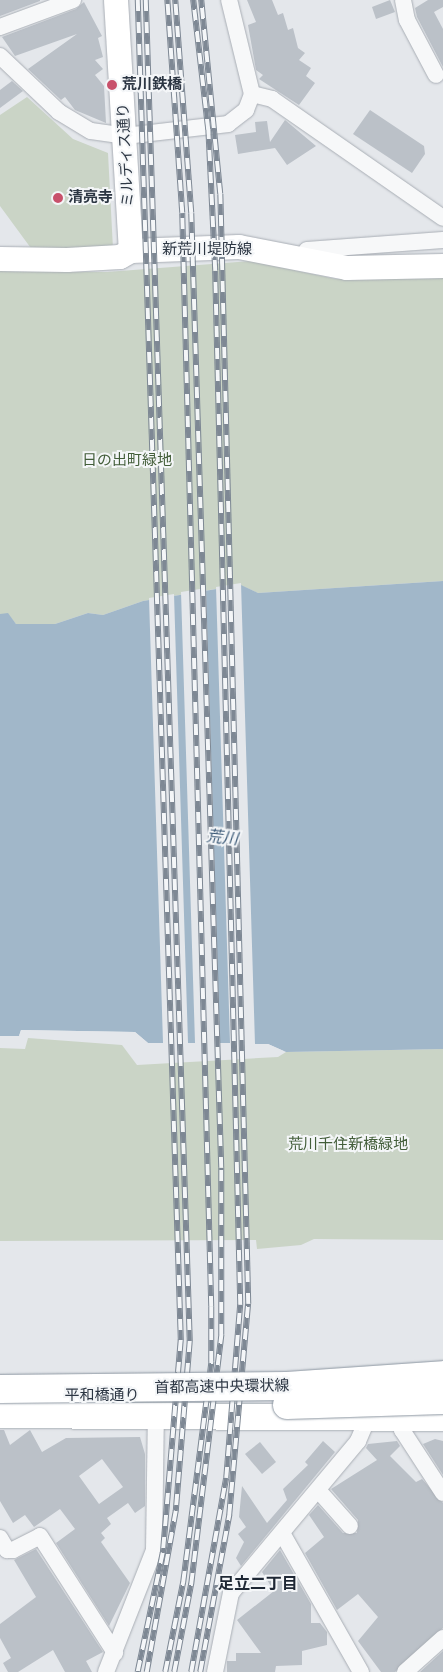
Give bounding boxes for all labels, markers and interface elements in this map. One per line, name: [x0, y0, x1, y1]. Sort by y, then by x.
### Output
place label: 荒川鉄橋: [122, 76, 182, 94]
marker: 荒川鉄橋: [106, 79, 118, 91]
street label: ミルディス通り: [114, 102, 138, 208]
place label: 清亮寺: [68, 189, 113, 207]
marker: 清亮寺: [52, 192, 64, 204]
street label: 新荒川堤防線: [162, 241, 252, 259]
park label: 日の出町緑地: [82, 452, 172, 470]
water label: 荒川: [205, 828, 239, 850]
park label: 荒川千住新橋緑地: [288, 1136, 408, 1154]
street label: 首都高速中央環状線: [154, 1377, 290, 1397]
street label: 平和橋通り: [65, 1387, 139, 1405]
district label: 足立二丁目: [218, 1575, 298, 1595]

